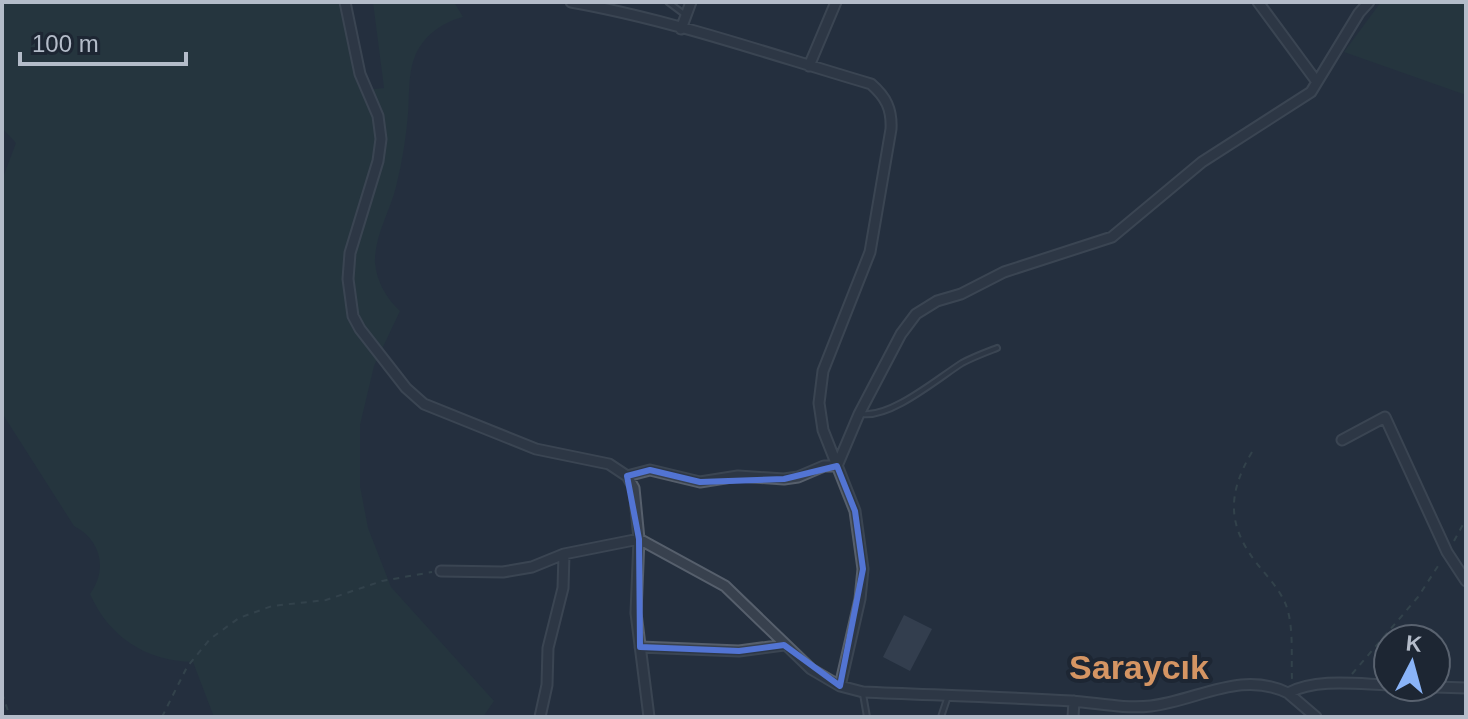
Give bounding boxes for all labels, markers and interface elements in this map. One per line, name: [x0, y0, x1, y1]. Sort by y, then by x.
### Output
scale bar: [20, 16, 186, 66]
text: 100 m: [32, 30, 99, 57]
north arrow: [1372, 623, 1452, 703]
text: K: [1405, 630, 1423, 657]
district label: Saraycık: [1069, 648, 1209, 686]

